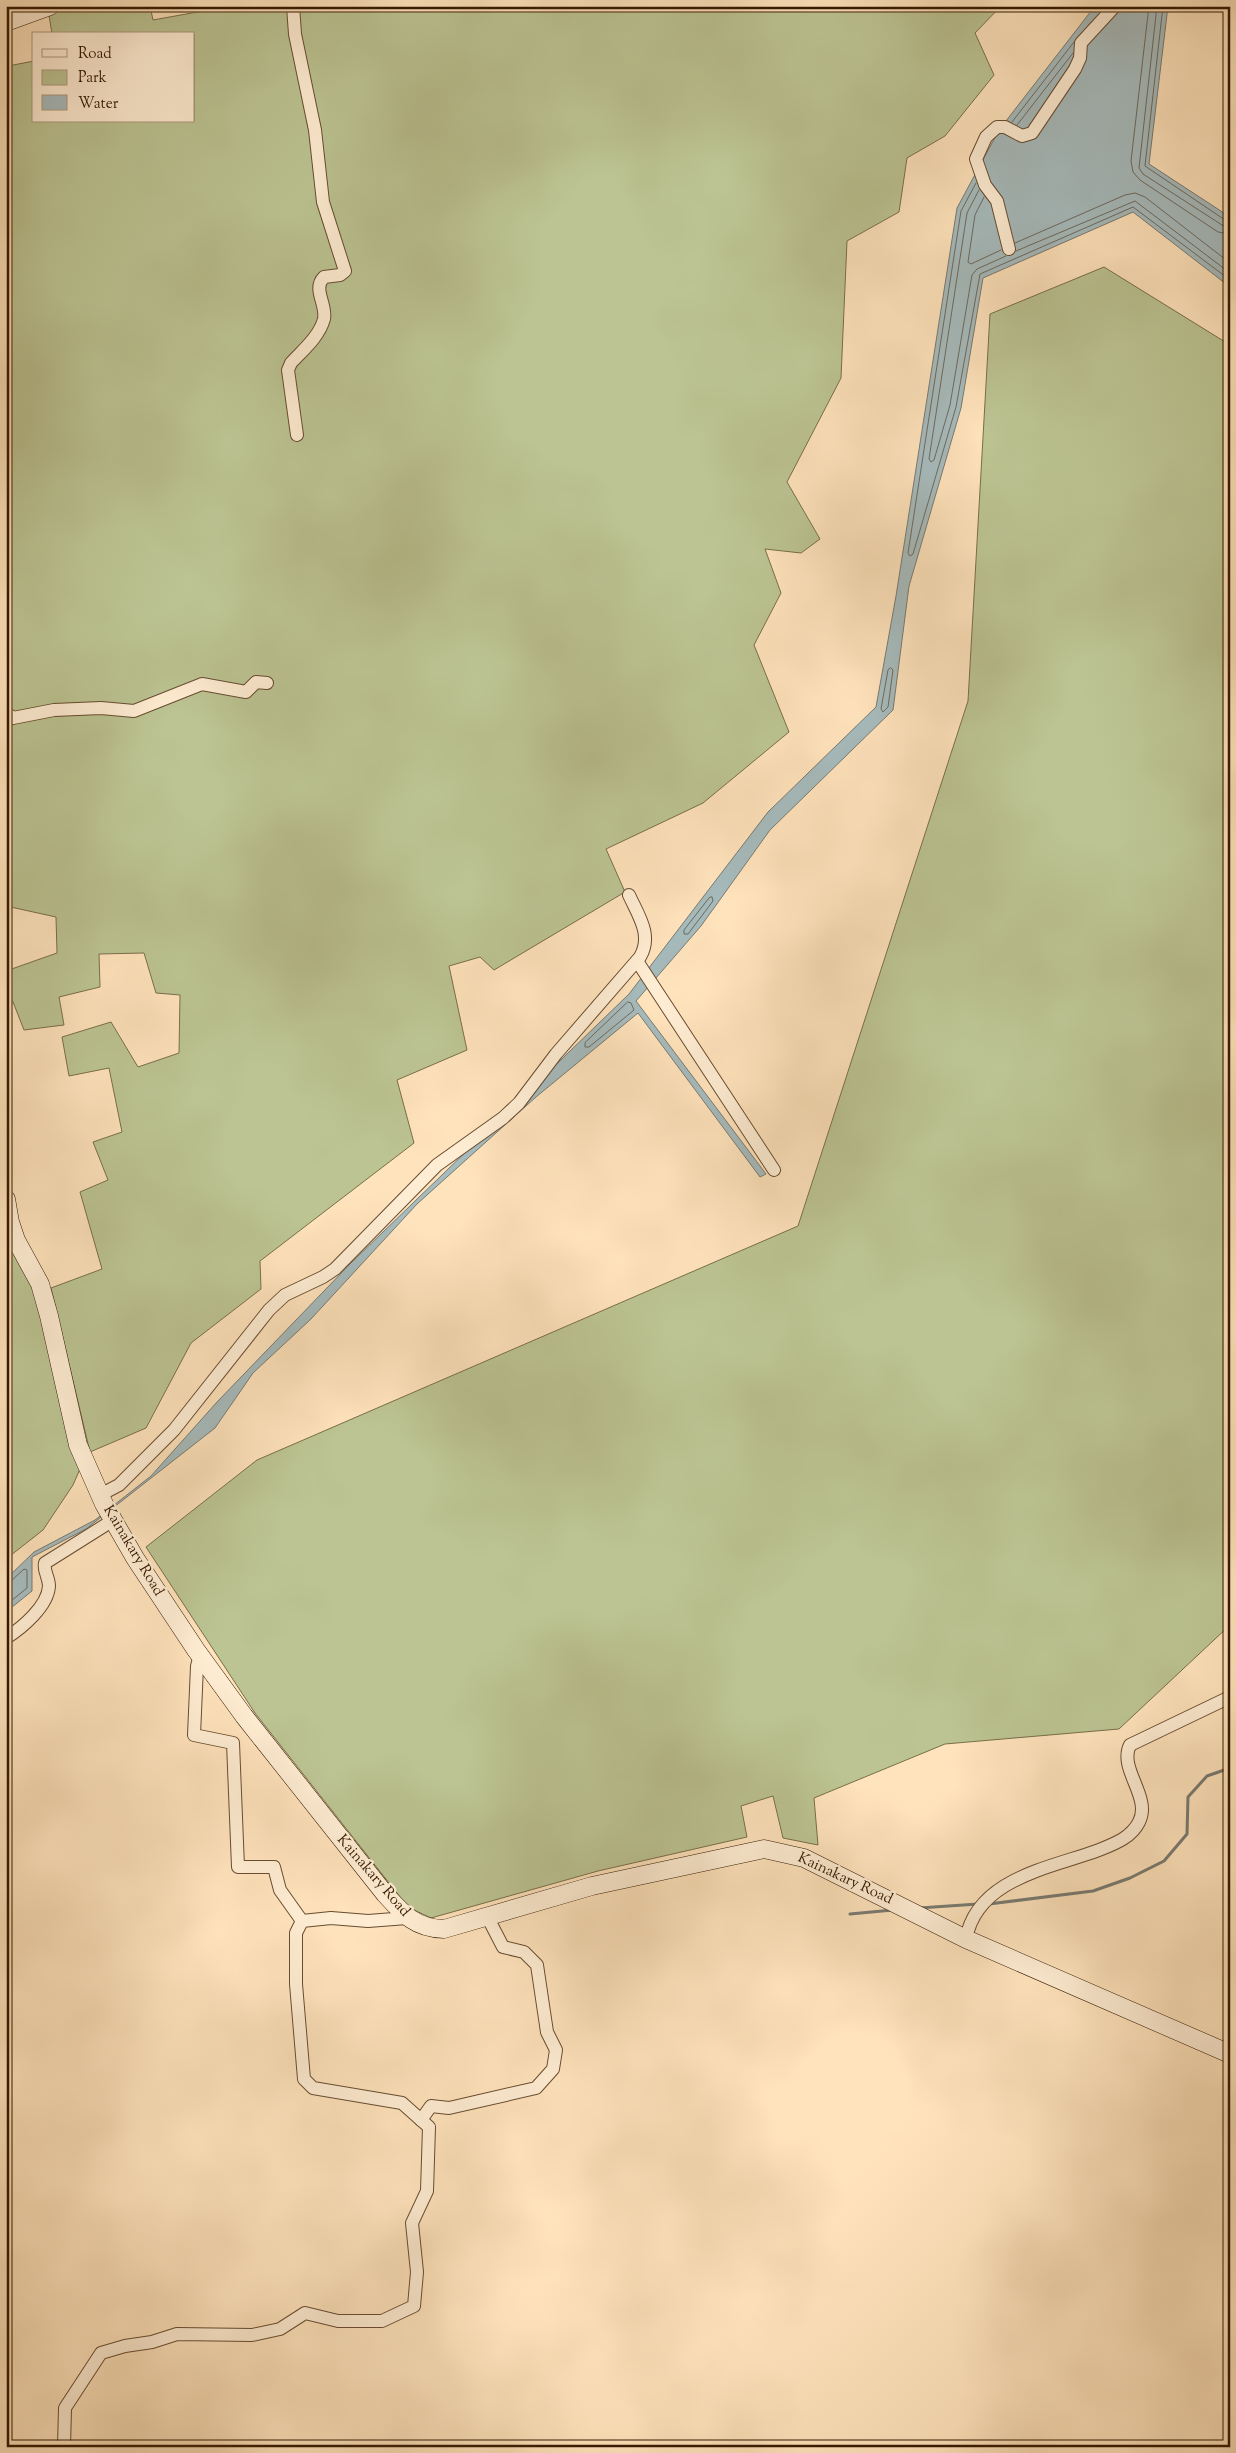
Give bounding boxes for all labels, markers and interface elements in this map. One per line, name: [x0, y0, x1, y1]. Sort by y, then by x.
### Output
legend: [32, 32, 195, 122]
text: Road: [78, 44, 112, 65]
text: Park: [78, 68, 107, 89]
text: Water: [78, 94, 119, 115]
street label: Kainakary Road: [98, 1502, 169, 1601]
street label: Kainakary Road: [331, 1830, 415, 1922]
street label: Kainakary Road: [794, 1848, 896, 1910]

